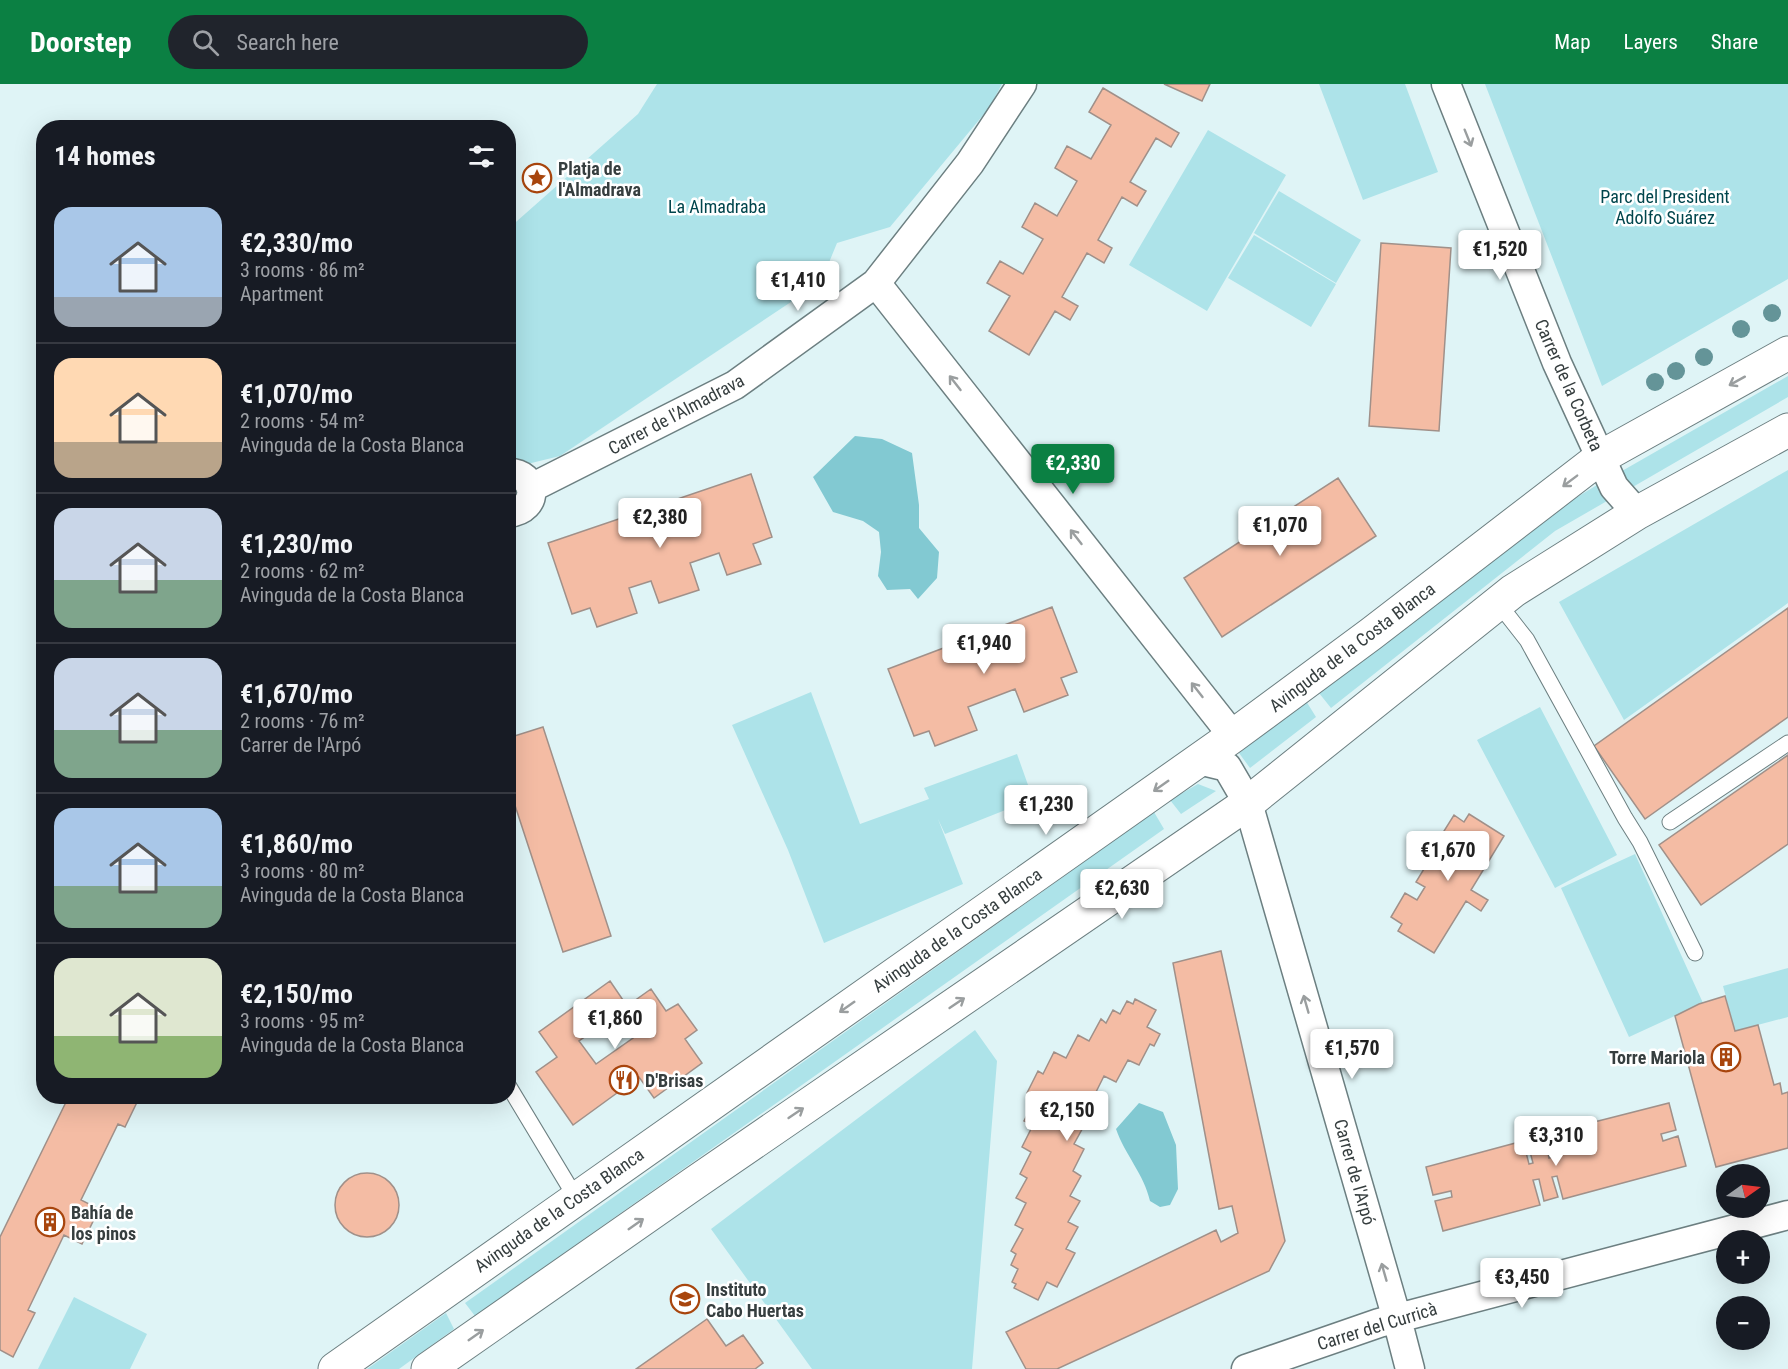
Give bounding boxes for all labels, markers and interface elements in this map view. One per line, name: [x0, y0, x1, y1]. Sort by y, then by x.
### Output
search box: [168, 15, 588, 69]
text: Doorstep: [30, 26, 132, 59]
icon: search: [189, 26, 222, 59]
text: Search here: [237, 30, 339, 55]
text: Map: [1554, 30, 1591, 54]
text: Layers: [1624, 30, 1678, 54]
text: Share: [1711, 30, 1758, 54]
one-way arrow: [1463, 129, 1474, 147]
icon: filters: [465, 140, 498, 173]
text: 14 homes: [54, 141, 156, 171]
place label: Platja de l'Almadrava: [558, 158, 641, 200]
place icon: Platja de l'Almadrava: [521, 162, 553, 194]
park label: Parc del President Adolfo Suárez: [1600, 186, 1730, 228]
park label: La Almadraba: [668, 196, 766, 217]
text: €2,330/mo: [240, 228, 353, 258]
pin: €1,520: [1451, 230, 1549, 281]
icon: home: [102, 231, 174, 303]
text: €1,520: [1472, 237, 1528, 261]
text: 3 rooms · 86 m²: [240, 258, 365, 282]
pin: €1,410: [749, 261, 847, 312]
text: €1,410: [770, 268, 826, 292]
text: Apartment: [240, 282, 324, 306]
street label: Carrer de la Corbeta: [1531, 316, 1607, 454]
street label: Carrer de l'Almadrava: [604, 369, 748, 459]
one-way arrow: [949, 376, 962, 392]
one-way arrow: [1729, 376, 1746, 388]
text: €1,070/mo: [240, 379, 353, 409]
icon: home: [102, 382, 174, 454]
text: 2 rooms · 54 m²: [240, 409, 365, 433]
text: Avinguda de la Costa Blanca: [240, 433, 464, 457]
pin: €2,330: [1024, 444, 1122, 495]
text: €2,330: [1045, 451, 1101, 475]
one-way arrow: [1562, 475, 1578, 488]
pin: €2,380: [611, 498, 709, 549]
text: €2,380: [632, 505, 688, 529]
pin: €1,070: [1231, 506, 1329, 557]
text: €1,070: [1252, 513, 1308, 537]
text: €1,230/mo: [240, 529, 353, 559]
one-way arrow: [1070, 529, 1083, 545]
icon: home: [102, 532, 174, 604]
text: 2 rooms · 62 m²: [240, 559, 365, 583]
street label: Avinguda de la Costa Blanca: [1265, 578, 1439, 716]
text: Avinguda de la Costa Blanca: [240, 583, 464, 607]
pin: €1,940: [935, 624, 1033, 675]
text: €1,940: [956, 631, 1012, 655]
text: €1,670/mo: [240, 679, 353, 709]
icon: home: [102, 682, 174, 754]
one-way arrow: [1191, 682, 1204, 698]
text: 2 rooms · 76 m²: [240, 709, 365, 733]
text: Carrer de l'Arpó: [240, 733, 361, 757]
one-way arrow: [1153, 780, 1170, 792]
pin: €1,230: [997, 785, 1095, 836]
text: €1,230: [1018, 792, 1074, 816]
text: €1,860/mo: [240, 829, 353, 859]
pin: €1,670: [1399, 831, 1497, 882]
icon: home: [102, 832, 174, 904]
text: €1,670: [1420, 838, 1476, 862]
text: 3 rooms · 80 m²: [240, 859, 365, 883]
street label: Avinguda de la Costa Blanca: [868, 863, 1046, 997]
pin: €2,630: [1073, 869, 1171, 920]
text: €2,630: [1094, 876, 1150, 900]
text: Avinguda de la Costa Blanca: [240, 883, 464, 907]
text: €2,150/mo: [240, 979, 353, 1009]
icon: home: [102, 982, 174, 1054]
one-way arrow: [1300, 995, 1311, 1014]
one-way arrow: [948, 997, 965, 1009]
pin: €1,860: [566, 999, 664, 1050]
one-way arrow: [839, 1001, 855, 1013]
text: €1,860: [587, 1006, 643, 1030]
text: 3 rooms · 95 m²: [240, 1009, 365, 1033]
pin: €1,570: [1303, 1029, 1401, 1080]
text: Avinguda de la Costa Blanca: [240, 1033, 464, 1057]
text: €1,570: [1324, 1036, 1380, 1060]
building icon: Torre Mariola: [1710, 1041, 1742, 1073]
place label: Torre Mariola: [1609, 1047, 1705, 1068]
restaurant icon: D'Brisas: [608, 1064, 640, 1096]
place label: D'Brisas: [645, 1070, 704, 1091]
pin: €2,150: [1018, 1091, 1116, 1142]
text: €2,150: [1039, 1098, 1095, 1122]
one-way arrow: [788, 1107, 804, 1119]
pin: €3,310: [1507, 1116, 1605, 1167]
street label: Carrer de l'Arpó: [1330, 1117, 1380, 1227]
text: €3,310: [1528, 1123, 1584, 1147]
street label: Avinguda de la Costa Blanca: [470, 1143, 648, 1277]
north arrow: [1716, 1164, 1770, 1218]
map controls: [1716, 1164, 1770, 1350]
place label: Bahía de los pinos: [71, 1202, 136, 1244]
building icon: Bahía de los pinos: [34, 1206, 66, 1238]
one-way arrow: [627, 1218, 643, 1230]
button: +: [1716, 1230, 1770, 1284]
pin: €3,450: [1473, 1258, 1571, 1309]
one-way arrow: [1377, 1263, 1389, 1282]
text: €3,450: [1494, 1265, 1550, 1289]
place label: Instituto Cabo Huertas: [706, 1279, 804, 1321]
school or university icon: Instituto Cabo Huertas: [669, 1283, 701, 1315]
button: −: [1716, 1296, 1770, 1350]
street label: Carrer del Curricà: [1315, 1298, 1439, 1354]
one-way arrow: [468, 1329, 484, 1342]

